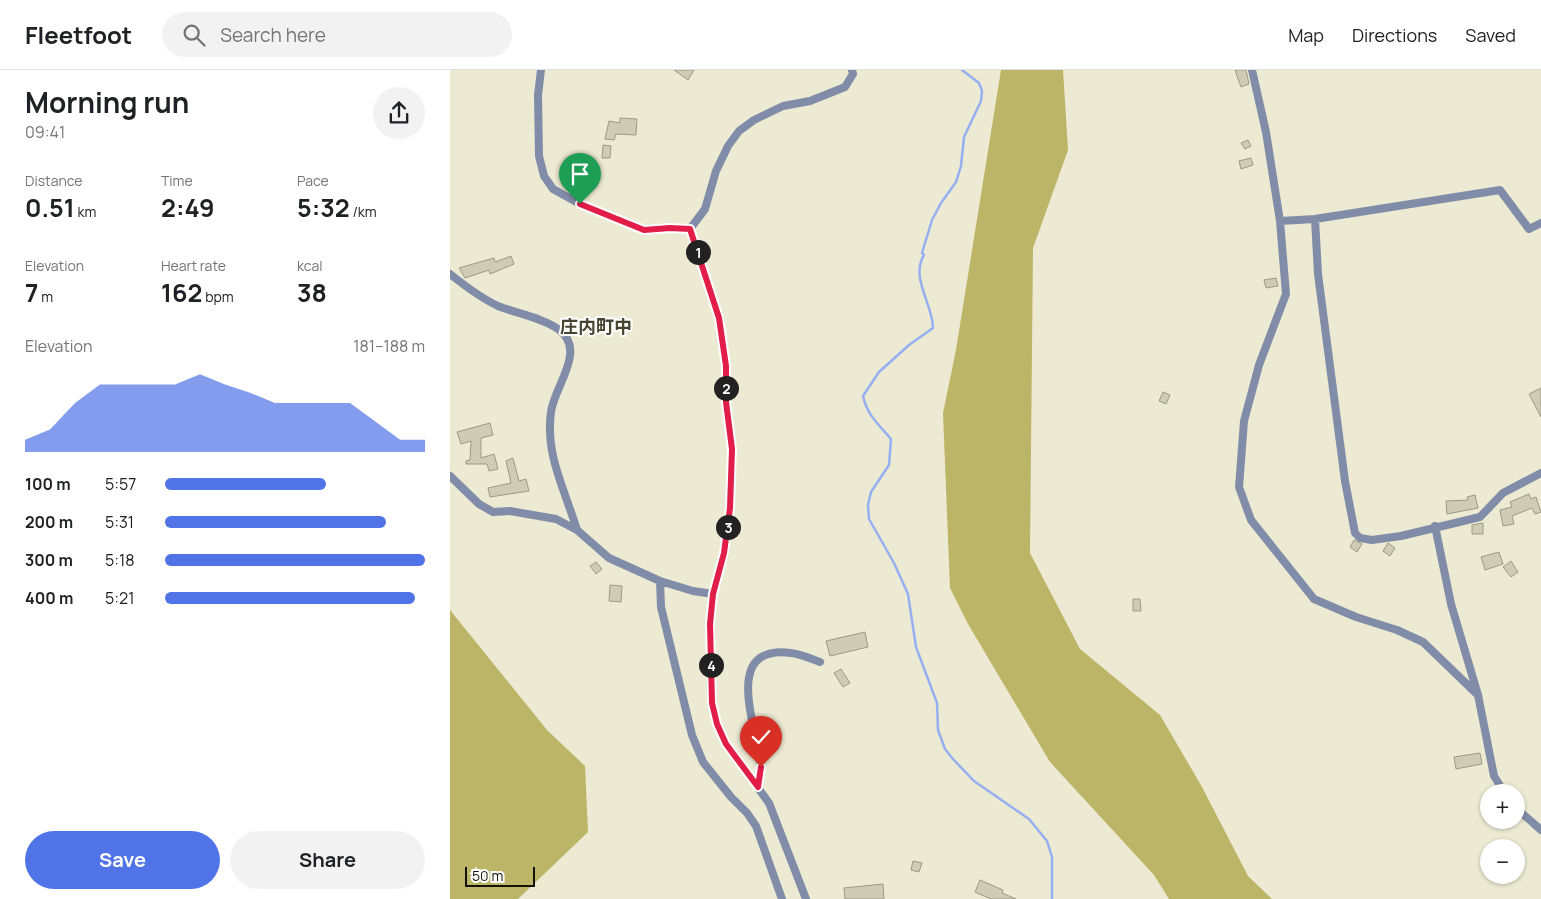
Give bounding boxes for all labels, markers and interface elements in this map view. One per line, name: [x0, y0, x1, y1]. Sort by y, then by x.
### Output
search box: [162, 12, 512, 57]
text: Fleetfoot: [25, 18, 132, 51]
icon: search: [180, 21, 208, 49]
text: Search here: [220, 22, 326, 48]
text: Map: [1288, 23, 1324, 47]
text: Directions: [1352, 23, 1437, 47]
text: Saved: [1465, 23, 1516, 47]
text: Morning run: [25, 83, 189, 121]
button: share: [373, 87, 425, 139]
text: 09:41: [25, 121, 65, 143]
pin: [559, 153, 601, 204]
icon: arrive: [566, 160, 594, 188]
text: Distance: [25, 171, 82, 190]
text: Time: [161, 171, 193, 190]
text: Pace: [297, 171, 329, 190]
text: 0.51: [25, 190, 75, 225]
text: 2:49: [161, 190, 215, 225]
text: 5:32: [297, 190, 350, 225]
text: km: [75, 202, 96, 221]
text: /km: [350, 202, 377, 221]
pin: 1: [686, 240, 710, 264]
text: 1: [695, 243, 702, 262]
text: Elevation: [25, 256, 84, 275]
text: Heart rate: [161, 256, 226, 275]
text: kcal: [297, 256, 323, 275]
text: 7: [25, 275, 38, 310]
text: 162: [161, 275, 202, 310]
text: 38: [297, 275, 327, 310]
text: m: [38, 287, 53, 306]
text: bpm: [202, 287, 234, 306]
district label: 庄内町中: [560, 314, 632, 338]
text: Elevation: [25, 335, 93, 357]
text: 181–188 m: [353, 335, 425, 357]
pin: 2: [714, 376, 738, 400]
text: 2: [722, 379, 731, 398]
text: 100 m: [25, 473, 71, 495]
text: 5:57: [105, 473, 136, 495]
text: 200 m: [25, 511, 73, 533]
text: 5:31: [105, 511, 134, 533]
pin: 3: [716, 514, 740, 540]
text: 3: [724, 518, 733, 537]
text: 300 m: [25, 549, 73, 571]
text: 5:18: [105, 549, 135, 571]
text: 400 m: [25, 587, 73, 609]
text: 5:21: [105, 587, 134, 609]
pin: 4: [698, 652, 724, 678]
text: 4: [707, 656, 716, 675]
pin: [740, 716, 782, 767]
icon: check: [747, 723, 775, 751]
map controls: [1480, 784, 1525, 884]
button: +: [1480, 784, 1525, 829]
button: Save: [25, 831, 220, 889]
button: Share: [230, 831, 425, 889]
button: −: [1480, 839, 1525, 884]
scale bar: [465, 864, 535, 887]
text: 50 m: [472, 866, 503, 885]

